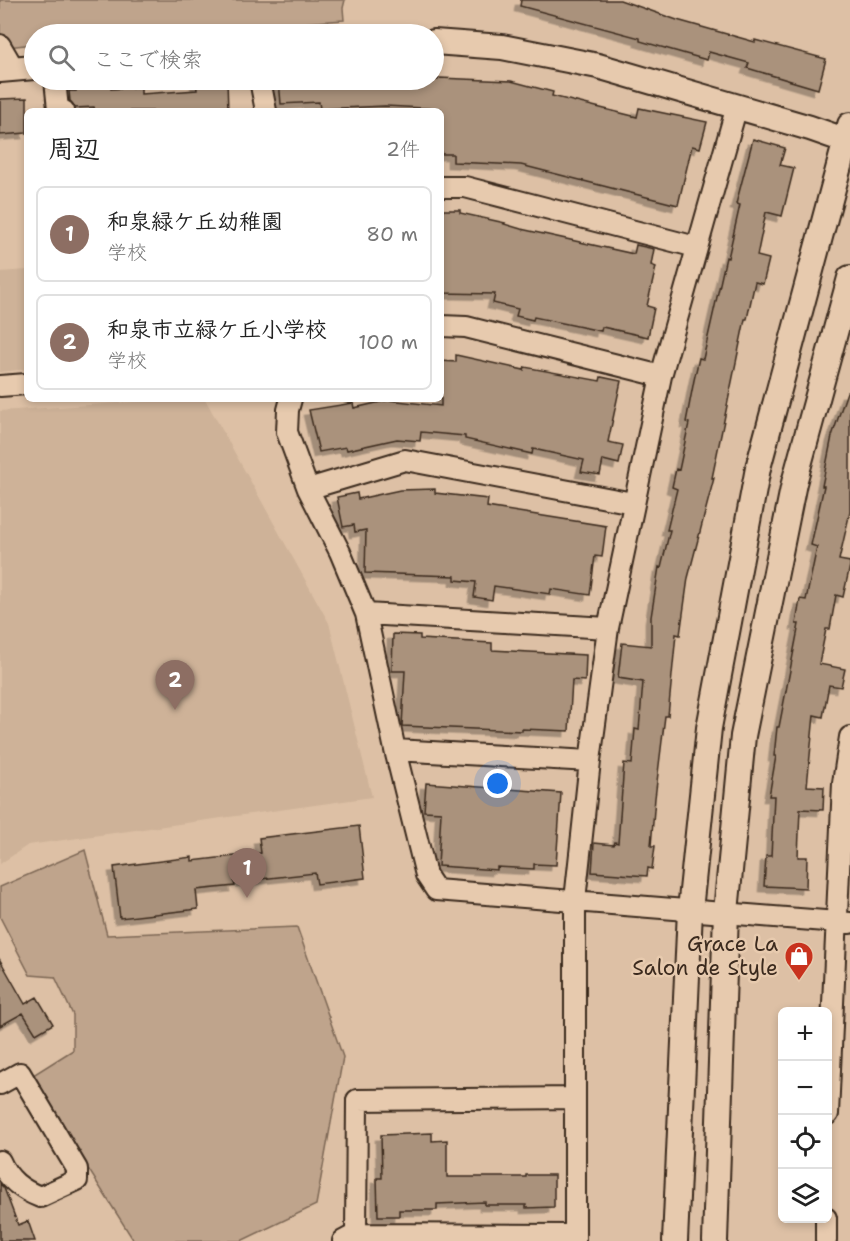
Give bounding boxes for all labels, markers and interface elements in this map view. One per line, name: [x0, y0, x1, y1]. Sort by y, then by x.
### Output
search box: [24, 24, 444, 90]
icon: search: [45, 41, 78, 74]
text: ここで検索: [93, 45, 203, 74]
text: 周辺: [48, 131, 100, 166]
text: 2件: [386, 136, 420, 162]
text: 和泉緑ケ丘幼稚園: [107, 207, 283, 236]
text: 1: [65, 221, 74, 247]
text: 80 m: [366, 221, 418, 247]
text: 学校: [107, 239, 147, 265]
text: 和泉市立緑ケ丘小学校: [107, 315, 327, 344]
text: 2: [63, 329, 77, 355]
text: 100 m: [358, 329, 418, 355]
text: 学校: [107, 347, 147, 373]
pin: 2: [156, 660, 195, 710]
your location: [483, 769, 512, 798]
pin: 1: [228, 848, 266, 898]
place label: Grace La Salon de Style: [632, 930, 778, 982]
shop icon: Grace La Salon de Style: [783, 940, 815, 982]
map controls: [778, 1007, 832, 1223]
button: +: [778, 1007, 832, 1061]
button: −: [778, 1061, 832, 1115]
button: locate: [778, 1115, 832, 1169]
button: layers: [778, 1169, 832, 1223]

